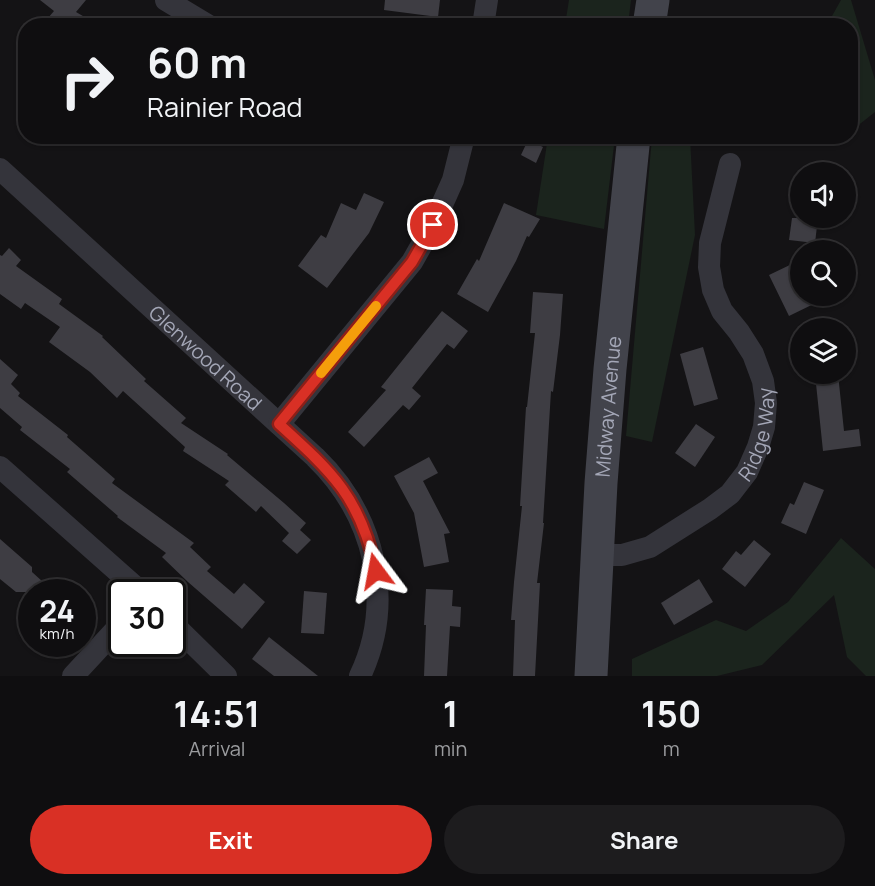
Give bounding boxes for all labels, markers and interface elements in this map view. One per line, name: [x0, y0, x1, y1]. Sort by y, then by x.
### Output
text: 60 m: [147, 33, 247, 91]
icon: right: [48, 42, 126, 120]
text: Rainier Road: [147, 88, 303, 125]
map controls: [790, 162, 856, 384]
button: sound: [790, 162, 856, 228]
pin: [407, 199, 458, 250]
icon: arrive: [416, 208, 449, 241]
button: search: [790, 240, 856, 306]
street label: Glenwood Road: [144, 299, 268, 416]
button: layers: [790, 318, 856, 384]
street label: Midway Avenue: [588, 335, 627, 478]
street label: Ridge Way: [732, 385, 780, 486]
position arrow: [344, 539, 408, 603]
speed limit sign: 30: [108, 579, 186, 657]
text: 24: [39, 590, 75, 631]
text: km/h: [40, 623, 74, 644]
text: 14:51: [174, 689, 260, 738]
text: 1: [443, 689, 459, 738]
text: 150: [641, 689, 701, 738]
text: Arrival: [188, 735, 245, 762]
text: min: [434, 735, 467, 762]
text: m: [663, 735, 680, 762]
button: Exit: [30, 805, 432, 874]
button: Share: [444, 805, 845, 874]

